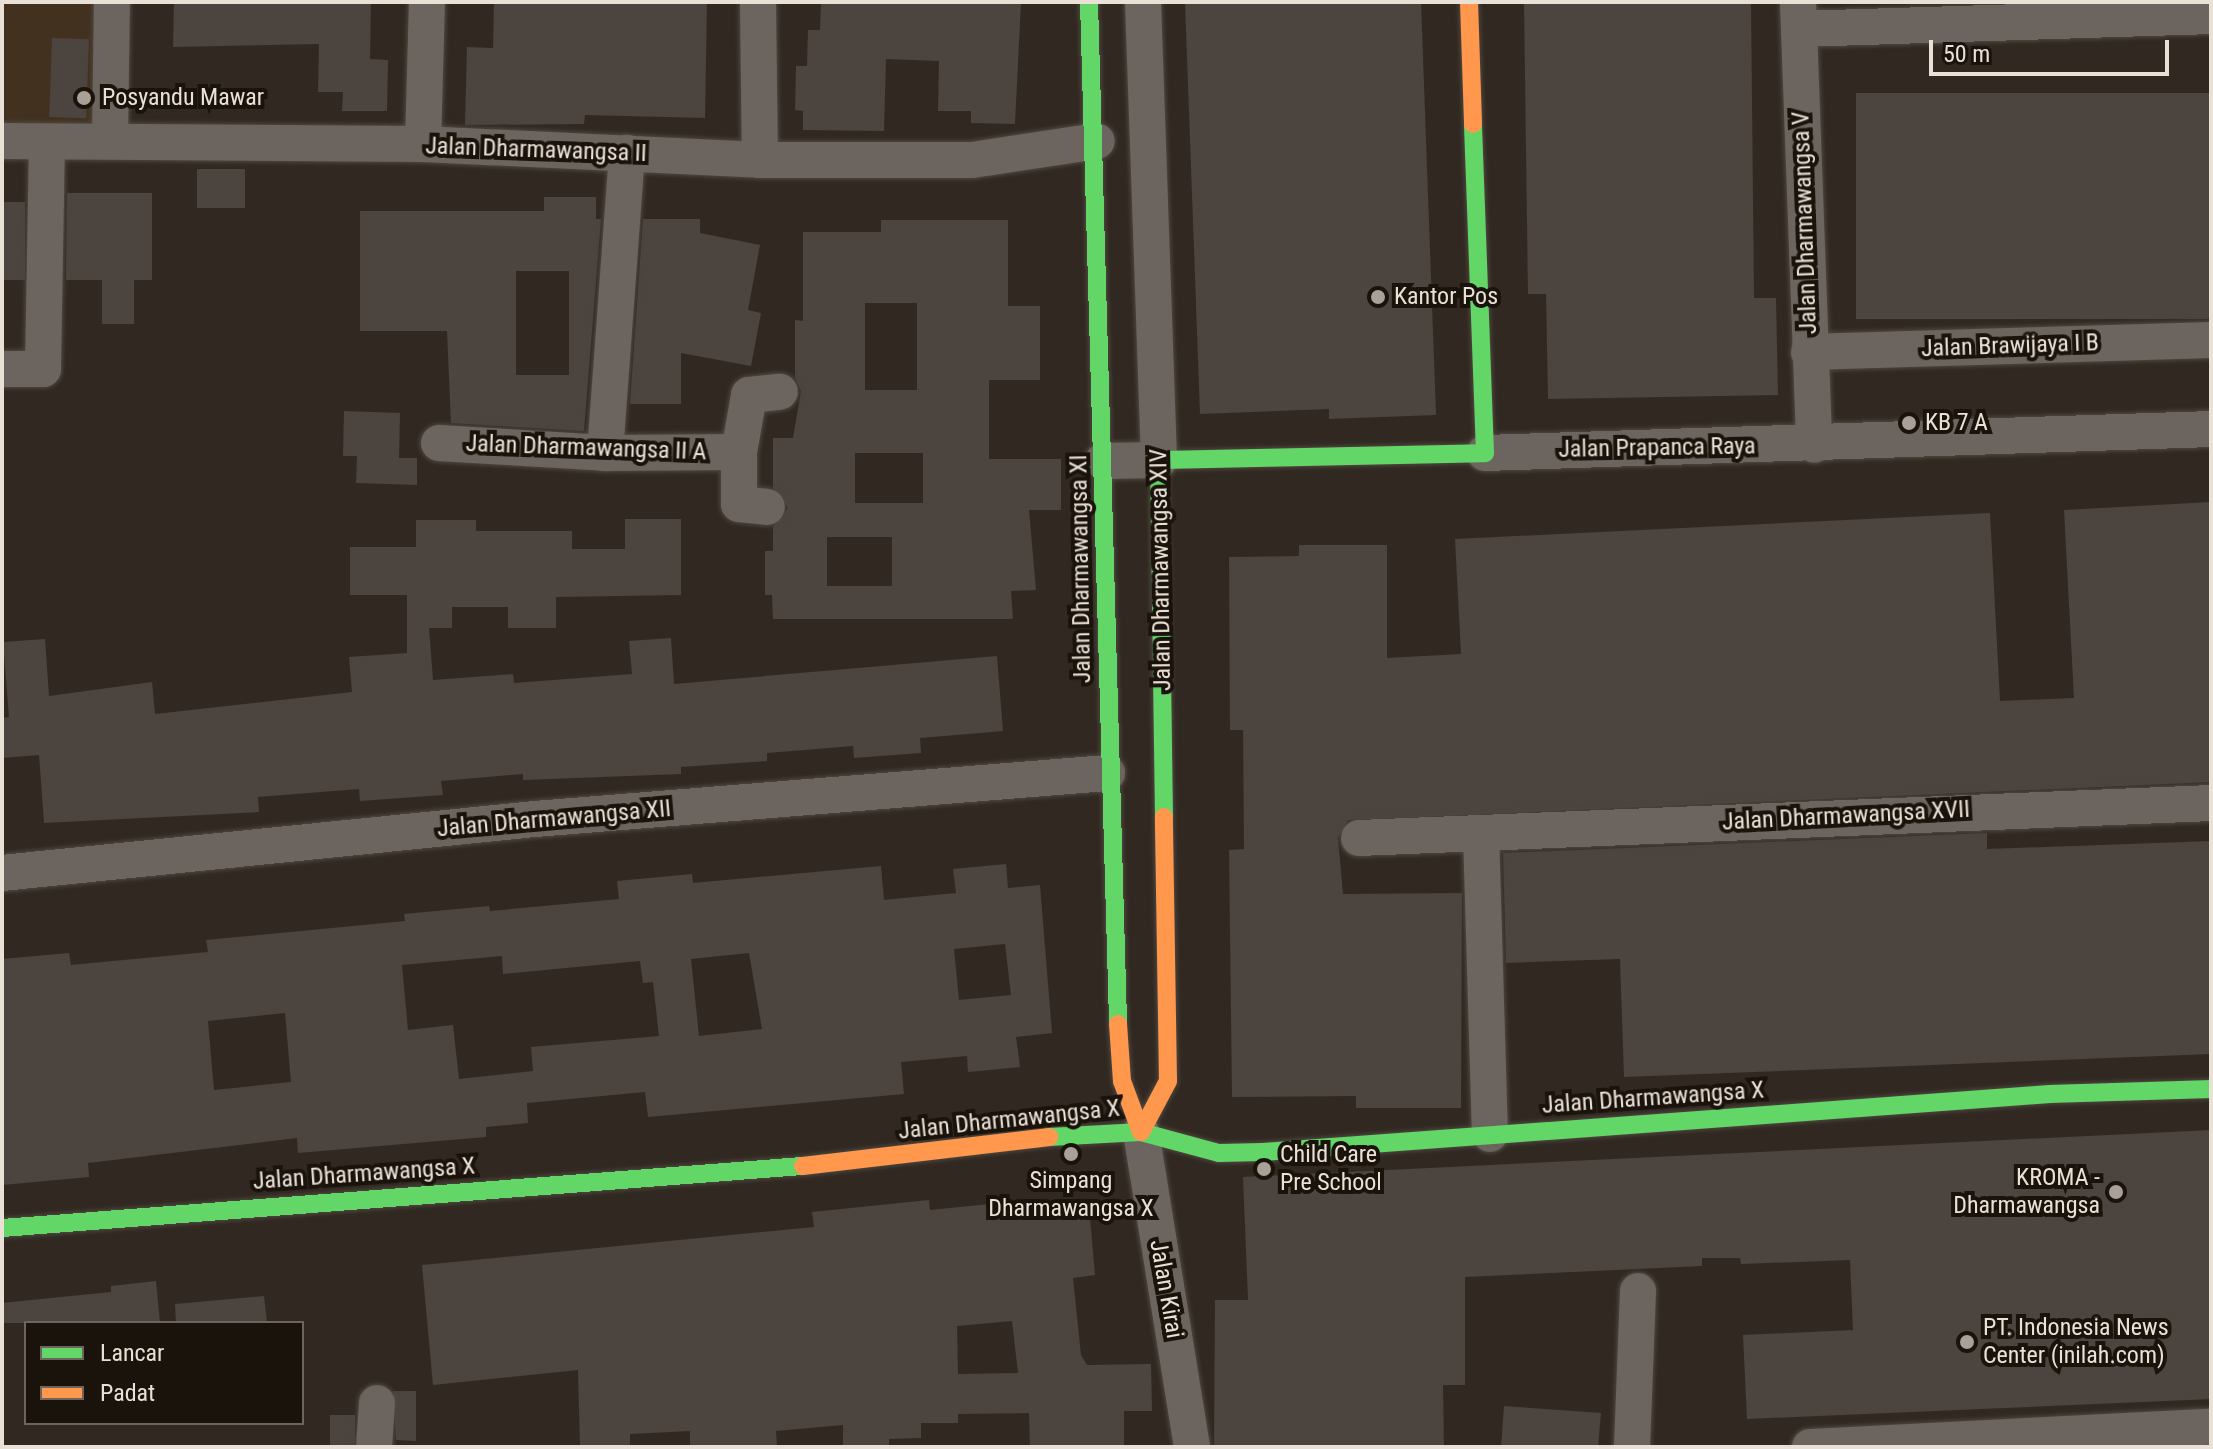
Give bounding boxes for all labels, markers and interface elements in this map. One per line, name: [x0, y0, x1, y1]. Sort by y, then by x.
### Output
scale bar: [1933, 24, 2173, 74]
text: 50 m: [1943, 40, 1990, 68]
place label: Posyandu Mawar: [102, 84, 264, 112]
marker: Posyandu Mawar: [73, 87, 95, 109]
street label: Jalan Dharmawangsa V: [1787, 111, 1823, 335]
street label: Jalan Dharmawangsa II: [425, 132, 647, 168]
place label: Kantor Pos: [1394, 283, 1498, 311]
marker: Kantor Pos: [1369, 288, 1387, 306]
street label: Jalan Brawijaya I B: [1921, 329, 2099, 363]
place label: KB 7 A: [1925, 409, 1988, 437]
marker: KB 7 A: [1900, 414, 1918, 432]
street label: Jalan Dharmawangsa II A: [465, 429, 707, 467]
street label: Jalan Prapanca Raya: [1558, 432, 1756, 464]
street label: Jalan Dharmawangsa XIV: [1144, 449, 1178, 691]
street label: Jalan Dharmawangsa XI: [1065, 454, 1097, 684]
street label: Jalan Dharmawangsa XII: [436, 794, 672, 844]
street label: Jalan Dharmawangsa XVII: [1721, 795, 1971, 837]
street label: Jalan Dharmawangsa X: [1541, 1076, 1765, 1120]
street label: Jalan Dharmawangsa X: [897, 1094, 1121, 1146]
place label: Child Care Pre School: [1280, 1141, 1382, 1197]
marker: Simpang Dharmawangsa X: [1062, 1145, 1080, 1163]
street label: Jalan Dharmawangsa X: [252, 1152, 476, 1196]
marker: Child Care Pre School: [1255, 1160, 1273, 1178]
place label: KROMA - Dharmawangsa: [1953, 1164, 2100, 1220]
place label: Simpang Dharmawangsa X: [988, 1167, 1154, 1223]
marker: KROMA - Dharmawangsa: [2107, 1183, 2125, 1201]
street label: Jalan Kirai: [1143, 1237, 1189, 1341]
place label: PT. Indonesia News Center (inilah.com): [1983, 1314, 2169, 1370]
legend: [24, 1321, 304, 1425]
marker: PT. Indonesia News Center (inilah.com): [1958, 1333, 1976, 1351]
text: Lancar: [100, 1339, 164, 1367]
text: Padat: [100, 1379, 155, 1407]

